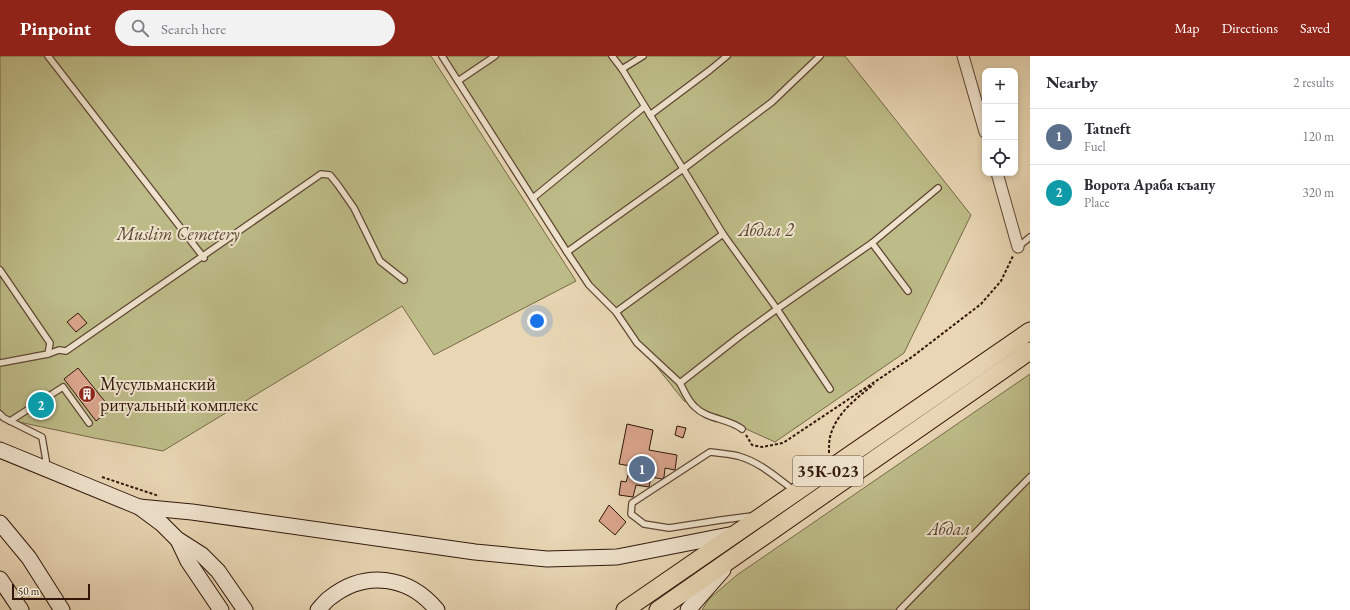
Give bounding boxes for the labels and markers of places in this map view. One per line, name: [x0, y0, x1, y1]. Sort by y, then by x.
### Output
place label: Мусульманский ритуальный комплекс: [100, 372, 259, 416]
building icon: Мусульманский ритуальный комплекс: [77, 384, 97, 404]
pin: 2: [28, 390, 54, 420]
pin: 1: [629, 454, 655, 484]

